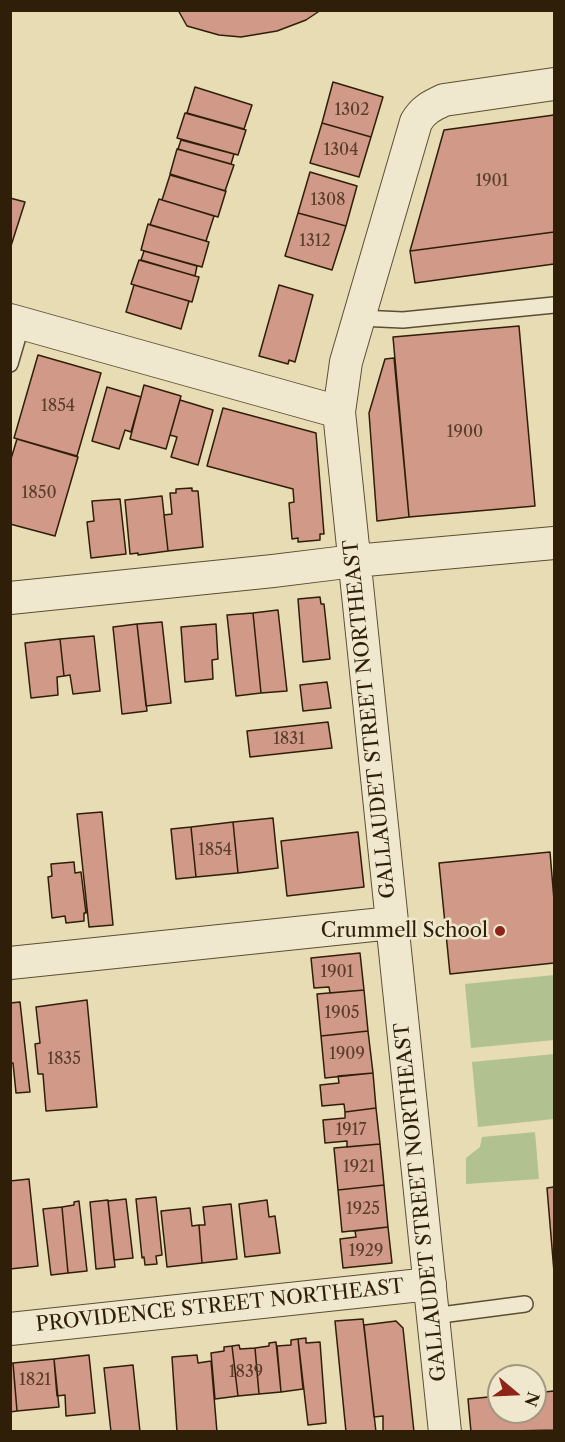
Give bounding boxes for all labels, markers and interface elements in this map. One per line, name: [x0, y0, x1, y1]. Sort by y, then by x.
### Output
house number: 1302: [335, 100, 369, 120]
house number: 1304: [324, 140, 358, 160]
house number: 1901: [476, 171, 508, 191]
house number: 1308: [310, 190, 346, 210]
house number: 1312: [299, 231, 331, 251]
house number: 1854: [41, 396, 75, 416]
house number: 1900: [447, 422, 483, 442]
house number: 1850: [21, 483, 57, 503]
street label: GALLAUDET STREET NORTHEAST: [339, 538, 401, 900]
house number: 1831: [273, 729, 305, 749]
house number: 1854: [198, 840, 232, 860]
place label: Crummell School: [321, 919, 488, 943]
marker: Crummell School: [493, 924, 507, 938]
house number: 1901: [321, 962, 353, 982]
house number: 1905: [325, 1003, 359, 1023]
street label: GALLAUDET STREET NORTHEAST: [390, 1021, 452, 1383]
house number: 1909: [329, 1044, 365, 1064]
house number: 1835: [47, 1049, 81, 1069]
house number: 1917: [336, 1120, 366, 1140]
house number: 1921: [343, 1157, 375, 1177]
house number: 1925: [346, 1199, 380, 1219]
house number: 1929: [349, 1241, 383, 1261]
street label: PROVIDENCE STREET NORTHEAST: [35, 1275, 405, 1337]
house number: 1839: [229, 1362, 263, 1382]
north arrow: [487, 1364, 547, 1424]
house number: 1821: [19, 1370, 51, 1390]
text: N: [520, 1389, 544, 1409]

